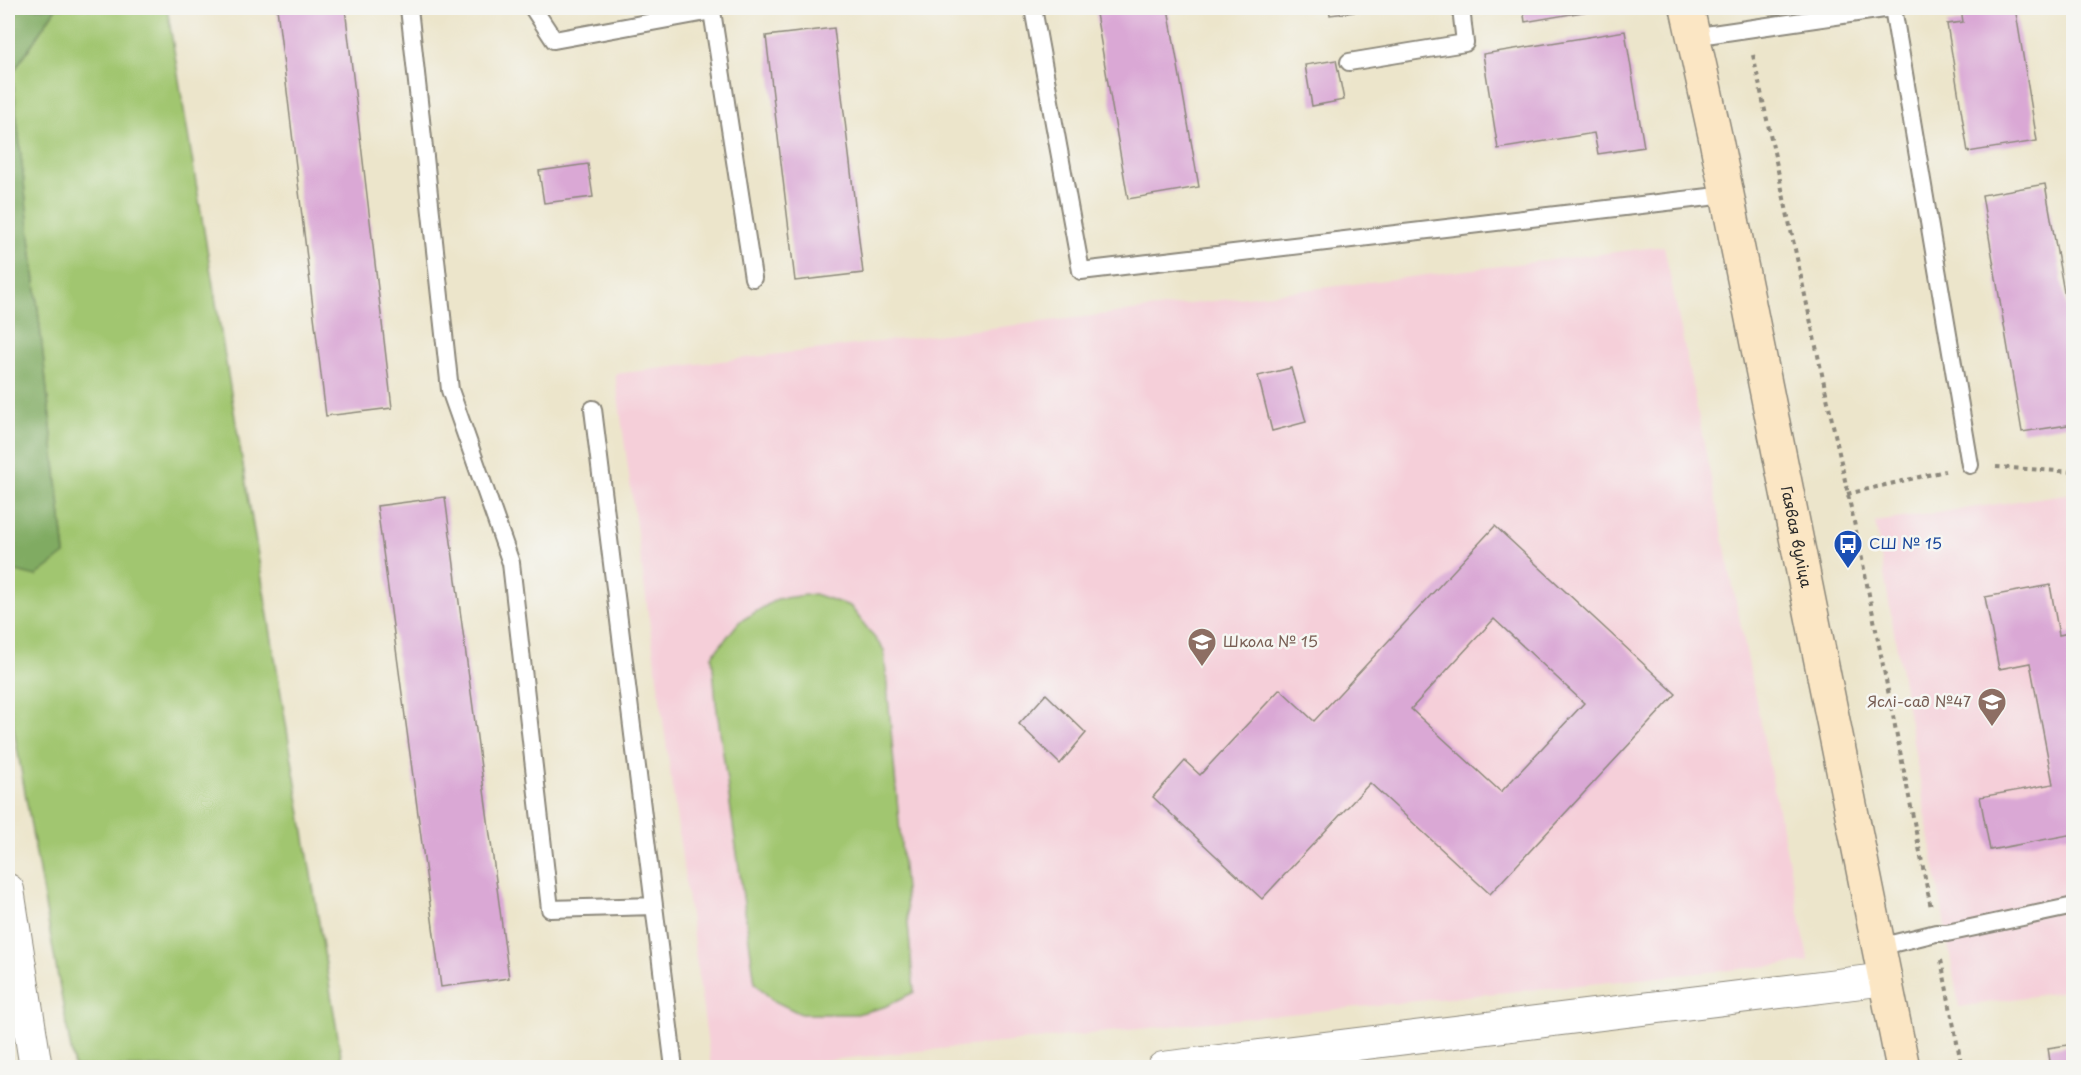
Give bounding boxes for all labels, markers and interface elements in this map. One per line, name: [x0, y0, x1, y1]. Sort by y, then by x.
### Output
street label: Гаявая вуліца: [1776, 484, 1819, 590]
bus stop icon: СШ № 15: [1832, 528, 1864, 570]
place label: СШ № 15: [1869, 531, 1942, 554]
school or university icon: Школа № 15: [1186, 626, 1218, 668]
place label: Школа № 15: [1223, 629, 1318, 652]
school or university icon: Яслі-сад №47: [1976, 686, 2008, 728]
place label: Яслі-сад №47: [1868, 689, 1971, 712]

